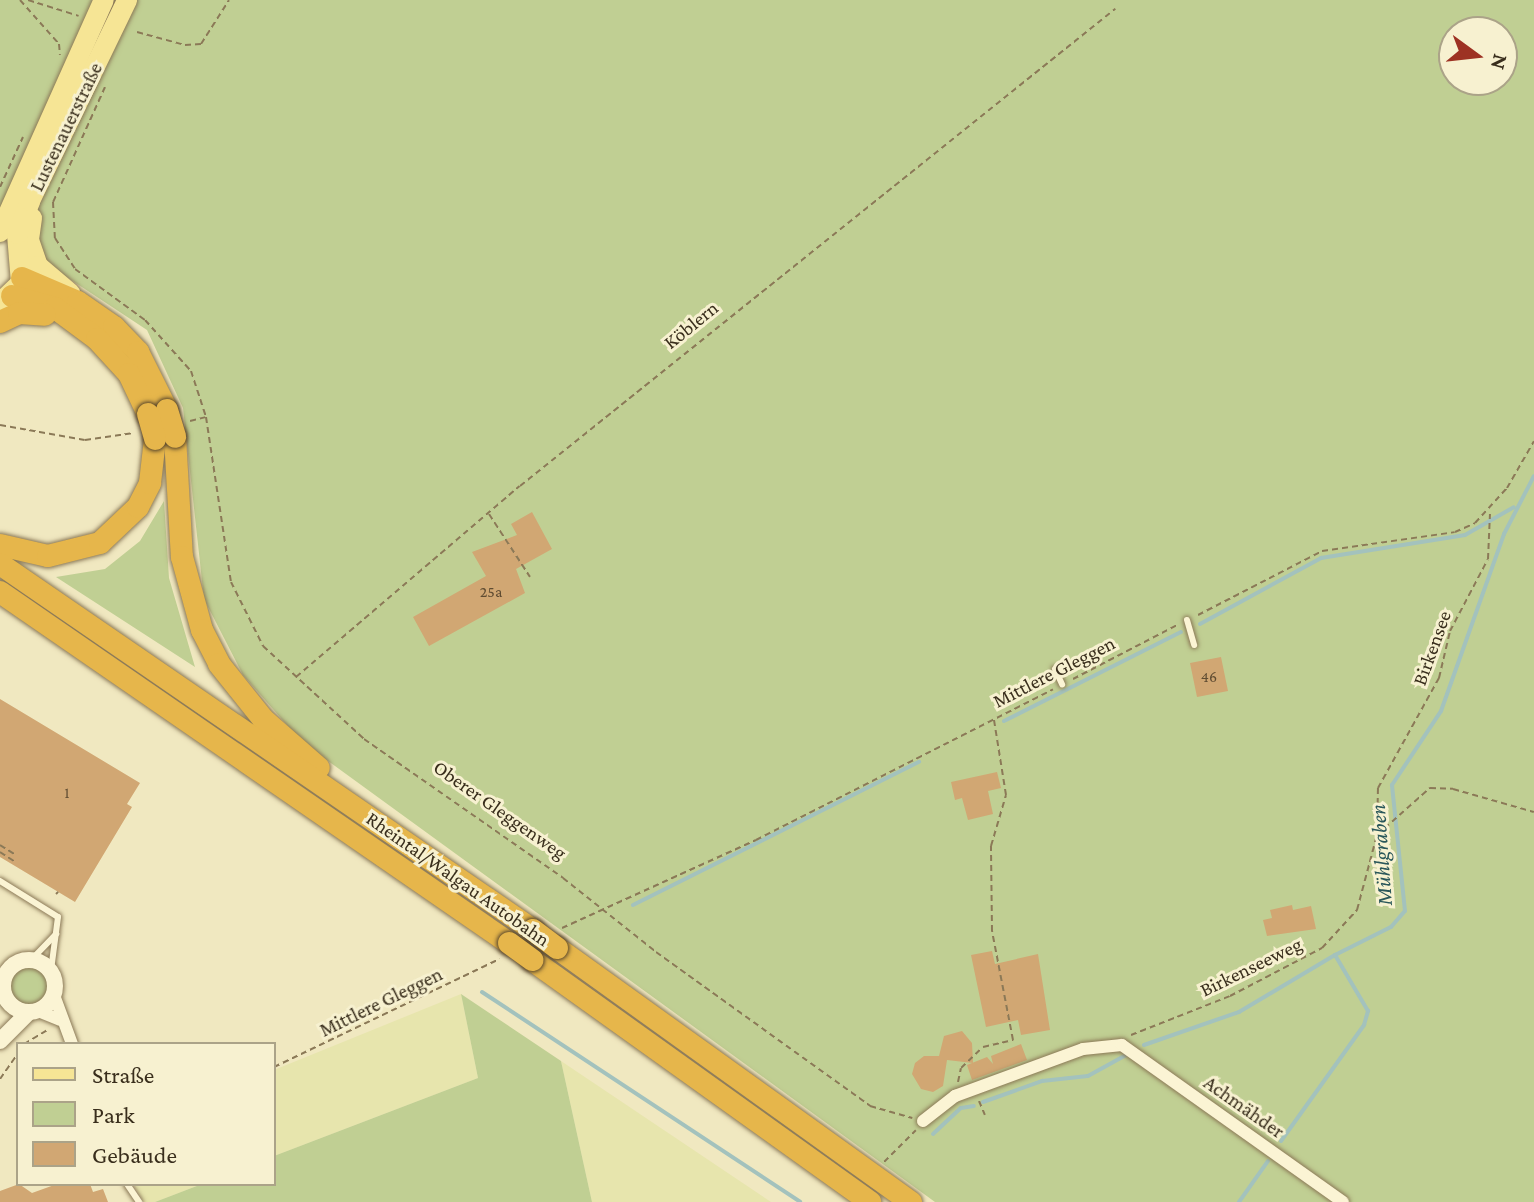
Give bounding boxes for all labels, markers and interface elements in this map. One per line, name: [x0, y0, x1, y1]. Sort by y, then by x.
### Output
north arrow: [1438, 16, 1518, 96]
text: N: [1486, 51, 1514, 72]
street label: Lustenauerstraße: [24, 59, 108, 195]
street label: Köblern: [659, 296, 723, 354]
house number: 25a: [480, 582, 502, 602]
street label: Birkensee: [1407, 607, 1457, 689]
street label: Mittlere Gleggen: [989, 631, 1119, 713]
house number: 46: [1201, 667, 1217, 687]
street label: Oberer Gleggenweg: [429, 755, 571, 865]
house number: 1: [64, 783, 70, 803]
water label: Mühlgraben: [1364, 803, 1398, 907]
street label: Rheintal/Walgau Autobahn: [362, 806, 554, 952]
street label: Birkenseeweg: [1196, 932, 1306, 1002]
street label: Mittlere Gleggen: [316, 962, 446, 1042]
legend: [16, 1042, 276, 1186]
text: Straße: [92, 1061, 154, 1088]
street label: Achmähder: [1199, 1071, 1289, 1143]
text: Park: [92, 1101, 135, 1128]
text: Gebäude: [92, 1141, 177, 1168]

